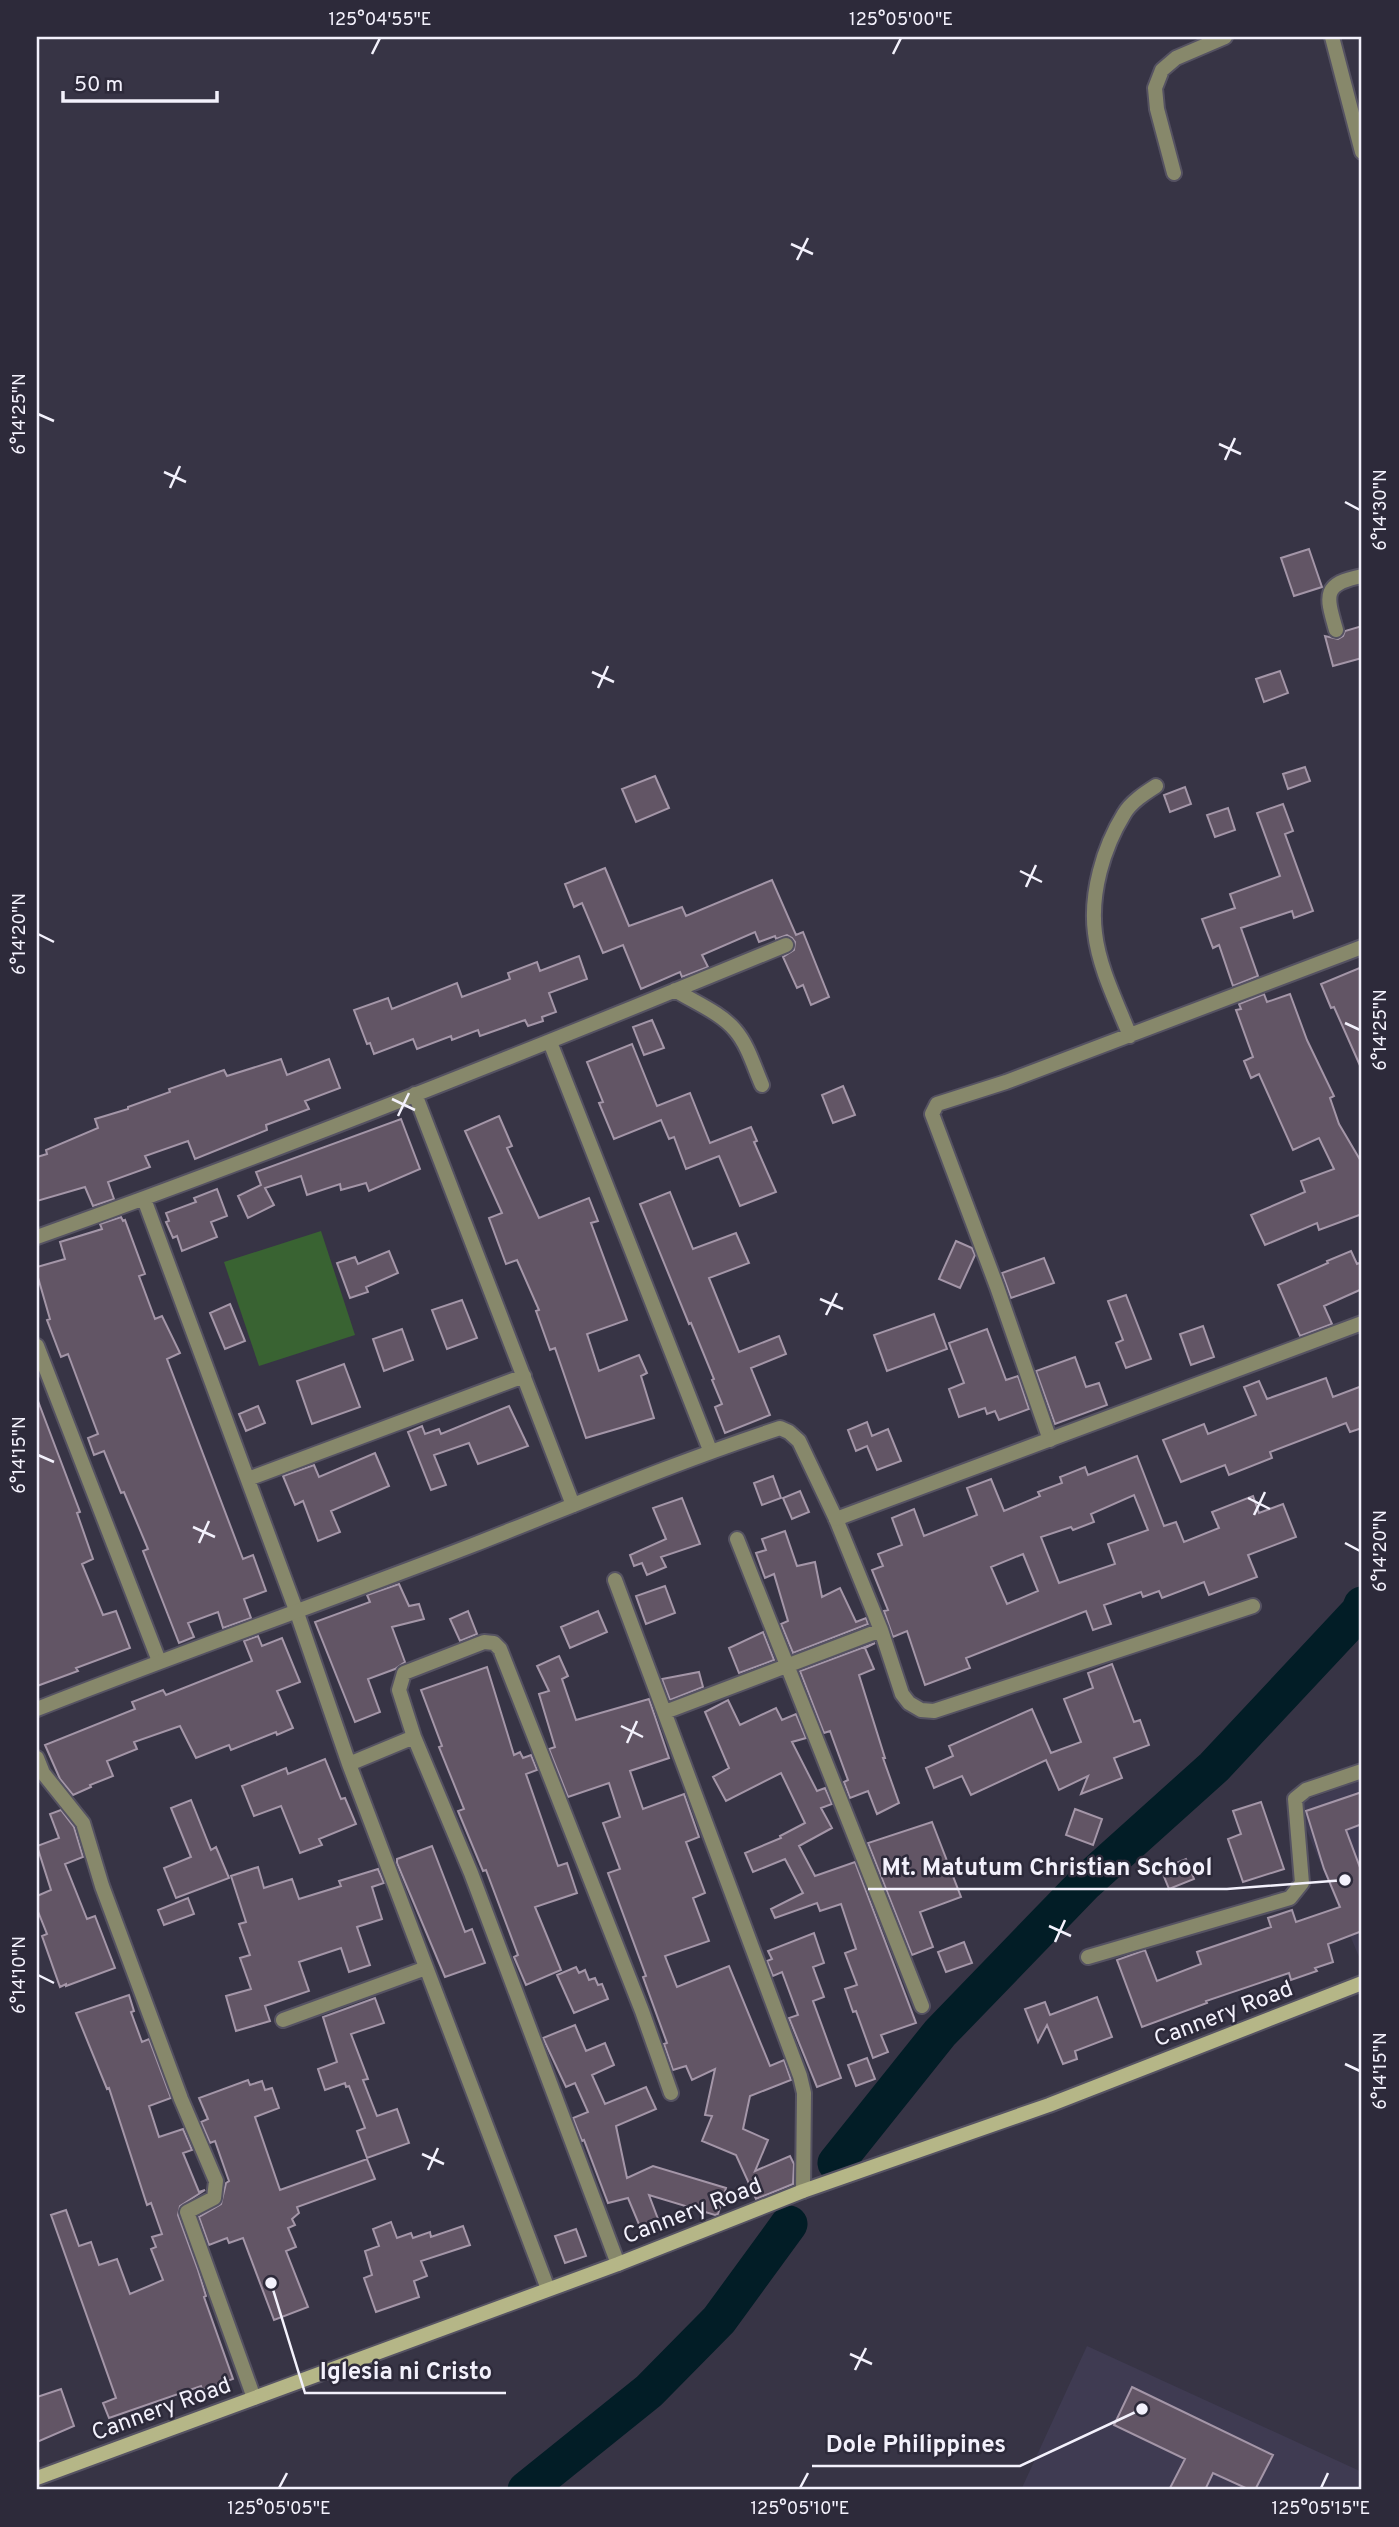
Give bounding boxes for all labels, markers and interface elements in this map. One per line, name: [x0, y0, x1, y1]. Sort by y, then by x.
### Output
text: 125°04'55"E: [328, 9, 432, 32]
text: 125°05'00"E: [849, 9, 953, 32]
scale bar: [63, 60, 217, 104]
text: 50 m: [74, 72, 123, 99]
text: 6°14'25"N: [9, 373, 32, 455]
text: 6°14'30"N: [1370, 469, 1393, 551]
text: 6°14'20"N: [9, 893, 32, 975]
text: 6°14'25"N: [1370, 989, 1393, 1071]
text: 6°14'15"N: [9, 1416, 32, 1494]
text: 6°14'20"N: [1370, 1510, 1393, 1592]
callout: Mt. Matutum Christian School: [868, 1844, 1227, 1889]
text: Mt. Matutum Christian School: [882, 1854, 1212, 1884]
text: 6°14'10"N: [9, 1936, 32, 2014]
street label: Cannery Road: [1150, 1976, 1297, 2055]
text: 6°14'15"N: [1370, 2032, 1393, 2110]
street label: Cannery Road: [619, 2173, 766, 2252]
callout: Iglesia ni Cristo: [305, 2348, 506, 2393]
text: Iglesia ni Cristo: [320, 2358, 492, 2388]
street label: Cannery Road: [88, 2372, 236, 2449]
callout: Dole Philippines: [812, 2421, 1020, 2466]
text: Dole Philippines: [826, 2431, 1006, 2461]
text: 125°05'05"E: [227, 2498, 331, 2521]
text: 125°05'10"E: [750, 2498, 850, 2521]
text: 125°05'15"E: [1272, 2498, 1370, 2521]

